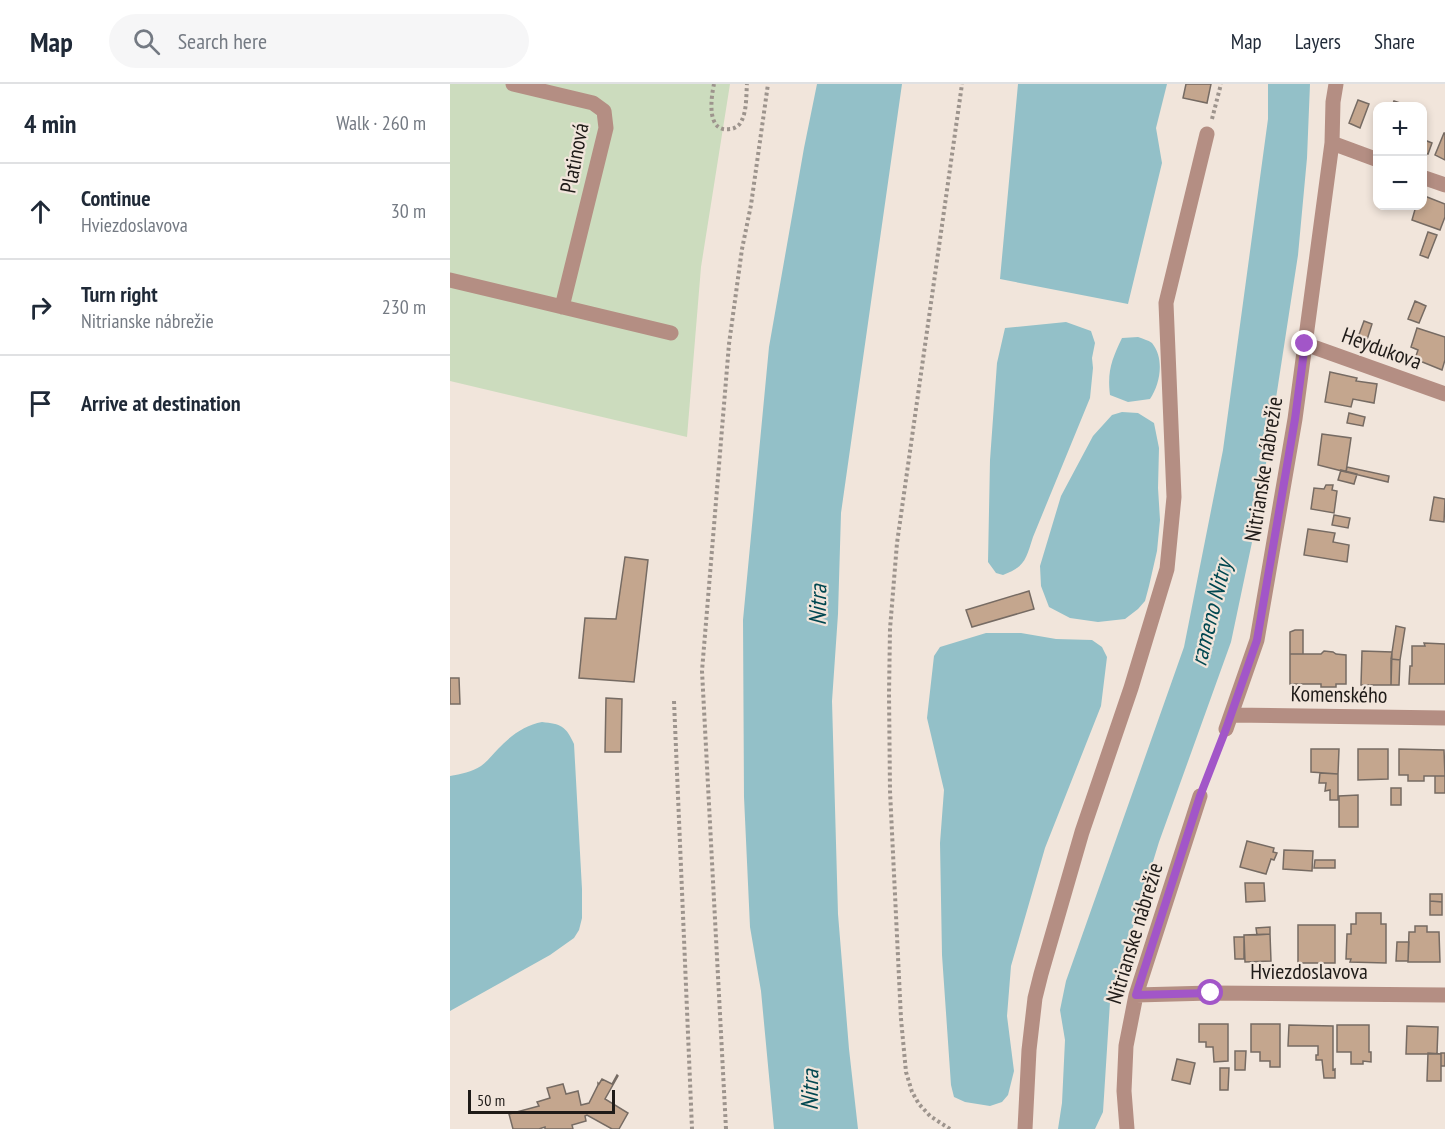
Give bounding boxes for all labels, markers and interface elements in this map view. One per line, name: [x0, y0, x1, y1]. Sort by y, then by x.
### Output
search box: [109, 14, 529, 68]
text: Map: [30, 23, 73, 60]
icon: search: [130, 25, 163, 58]
text: Search here: [178, 27, 267, 55]
text: Map: [1231, 28, 1262, 55]
text: Layers: [1295, 28, 1341, 55]
text: Share: [1374, 28, 1415, 55]
map controls: [1373, 102, 1427, 210]
button: +: [1373, 102, 1427, 156]
text: 4 min: [24, 107, 77, 140]
text: Walk · 260 m: [336, 110, 426, 136]
street label: Platinová: [553, 121, 595, 195]
button: −: [1373, 156, 1427, 210]
text: Continue: [81, 184, 151, 212]
icon: ahead: [24, 195, 57, 228]
text: 30 m: [391, 198, 426, 224]
text: Hviezdoslavova: [81, 212, 188, 238]
text: Turn right: [81, 280, 158, 308]
icon: right: [24, 291, 57, 324]
text: 230 m: [382, 294, 426, 320]
text: Nitrianske nábrežie: [81, 308, 214, 334]
street label: Heydukova: [1338, 321, 1426, 375]
route end: [1291, 330, 1317, 356]
icon: arrive: [24, 387, 57, 420]
text: Arrive at destination: [81, 389, 241, 417]
street label: Nitrianske nábrežie: [1238, 395, 1288, 543]
water label: rameno Nitry: [1182, 554, 1239, 669]
water label: Nitra: [802, 583, 833, 626]
street label: Komenského: [1290, 679, 1388, 709]
street label: Nitrianske nábrežie: [1099, 859, 1169, 1007]
street label: Hviezdoslavova: [1250, 957, 1368, 985]
route start: [1197, 979, 1223, 1005]
water label: Nitra: [794, 1068, 825, 1111]
scale bar: [468, 1087, 615, 1114]
text: 50 m: [477, 1090, 505, 1110]

